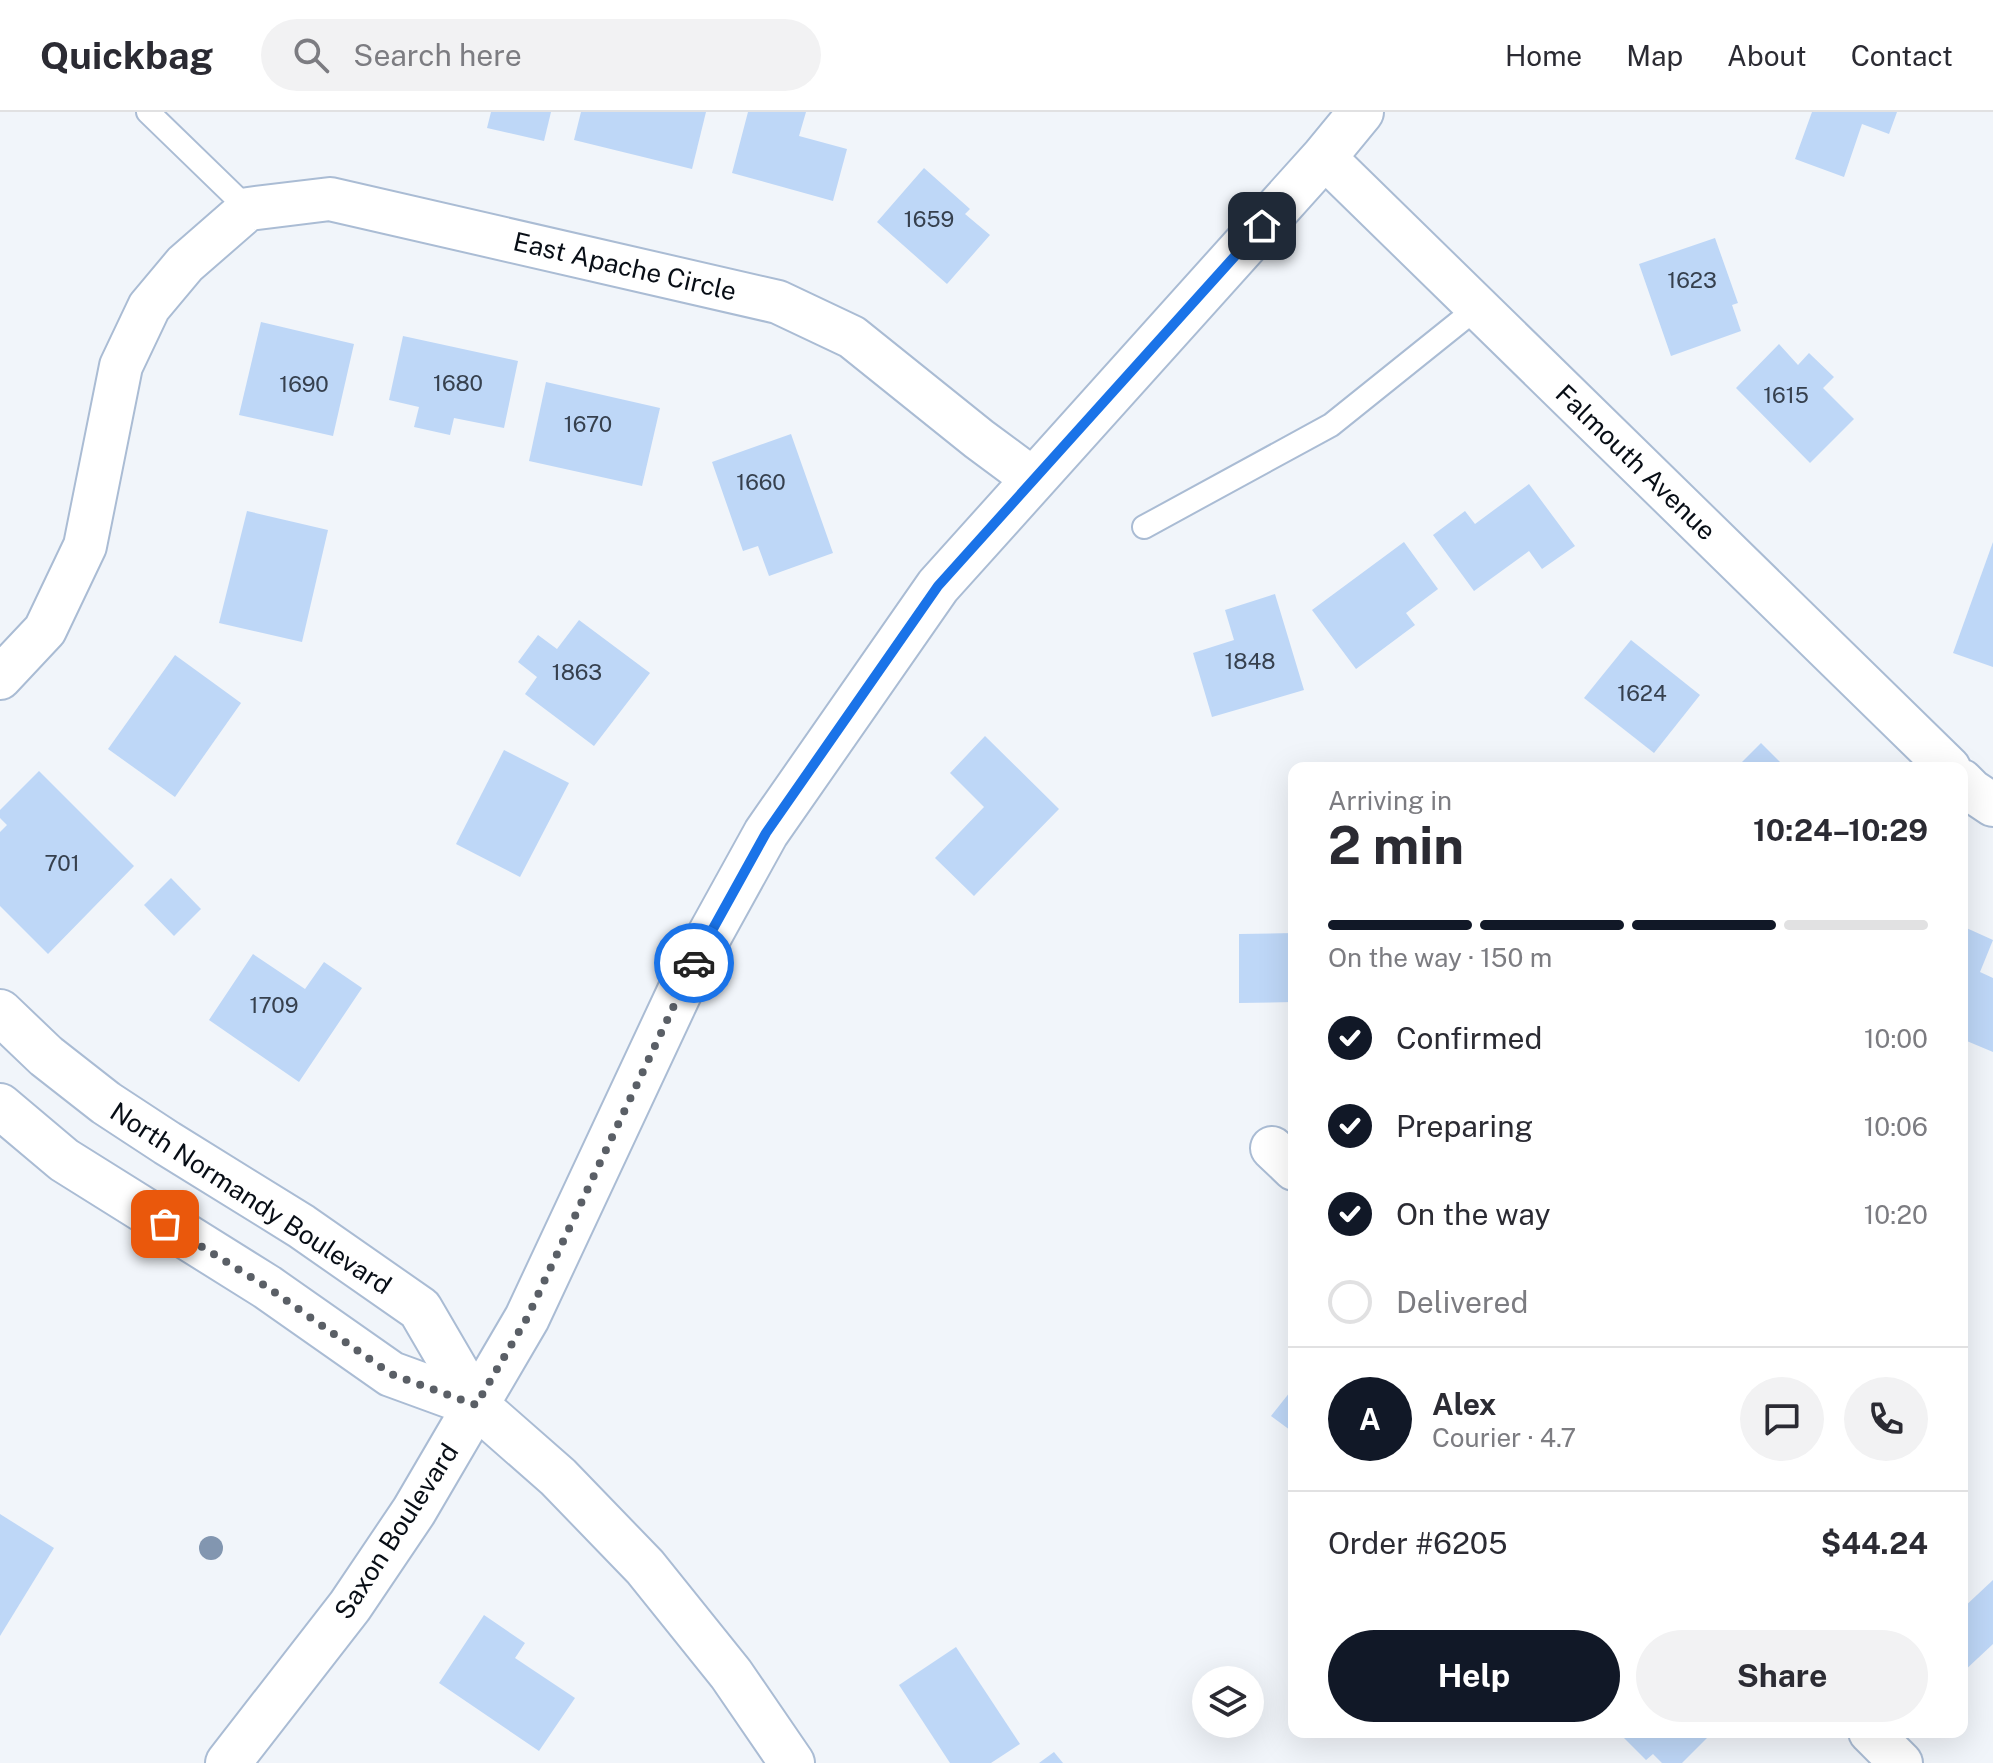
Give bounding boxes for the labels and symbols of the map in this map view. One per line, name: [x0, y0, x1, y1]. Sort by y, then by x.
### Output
pin: [1228, 192, 1296, 260]
house number: 1659: [904, 206, 954, 232]
street label: East Apache Circle: [511, 225, 739, 307]
house number: 1623: [1667, 267, 1717, 293]
house number: 1680: [433, 370, 483, 396]
house number: 1690: [279, 371, 329, 397]
street label: Falmouth Avenue: [1550, 378, 1722, 546]
house number: 1615: [1763, 382, 1809, 408]
house number: 1670: [564, 411, 612, 437]
house number: 1660: [736, 469, 786, 495]
house number: 1848: [1224, 648, 1276, 674]
house number: 1863: [552, 659, 602, 685]
house number: 1624: [1617, 680, 1667, 706]
house number: 701: [44, 850, 80, 876]
courier: [654, 923, 734, 1003]
house number: 1709: [250, 992, 298, 1018]
street label: North Normandy Boulevard: [105, 1095, 397, 1301]
pin: [131, 1190, 199, 1258]
street label: Saxon Boulevard: [328, 1437, 464, 1625]

